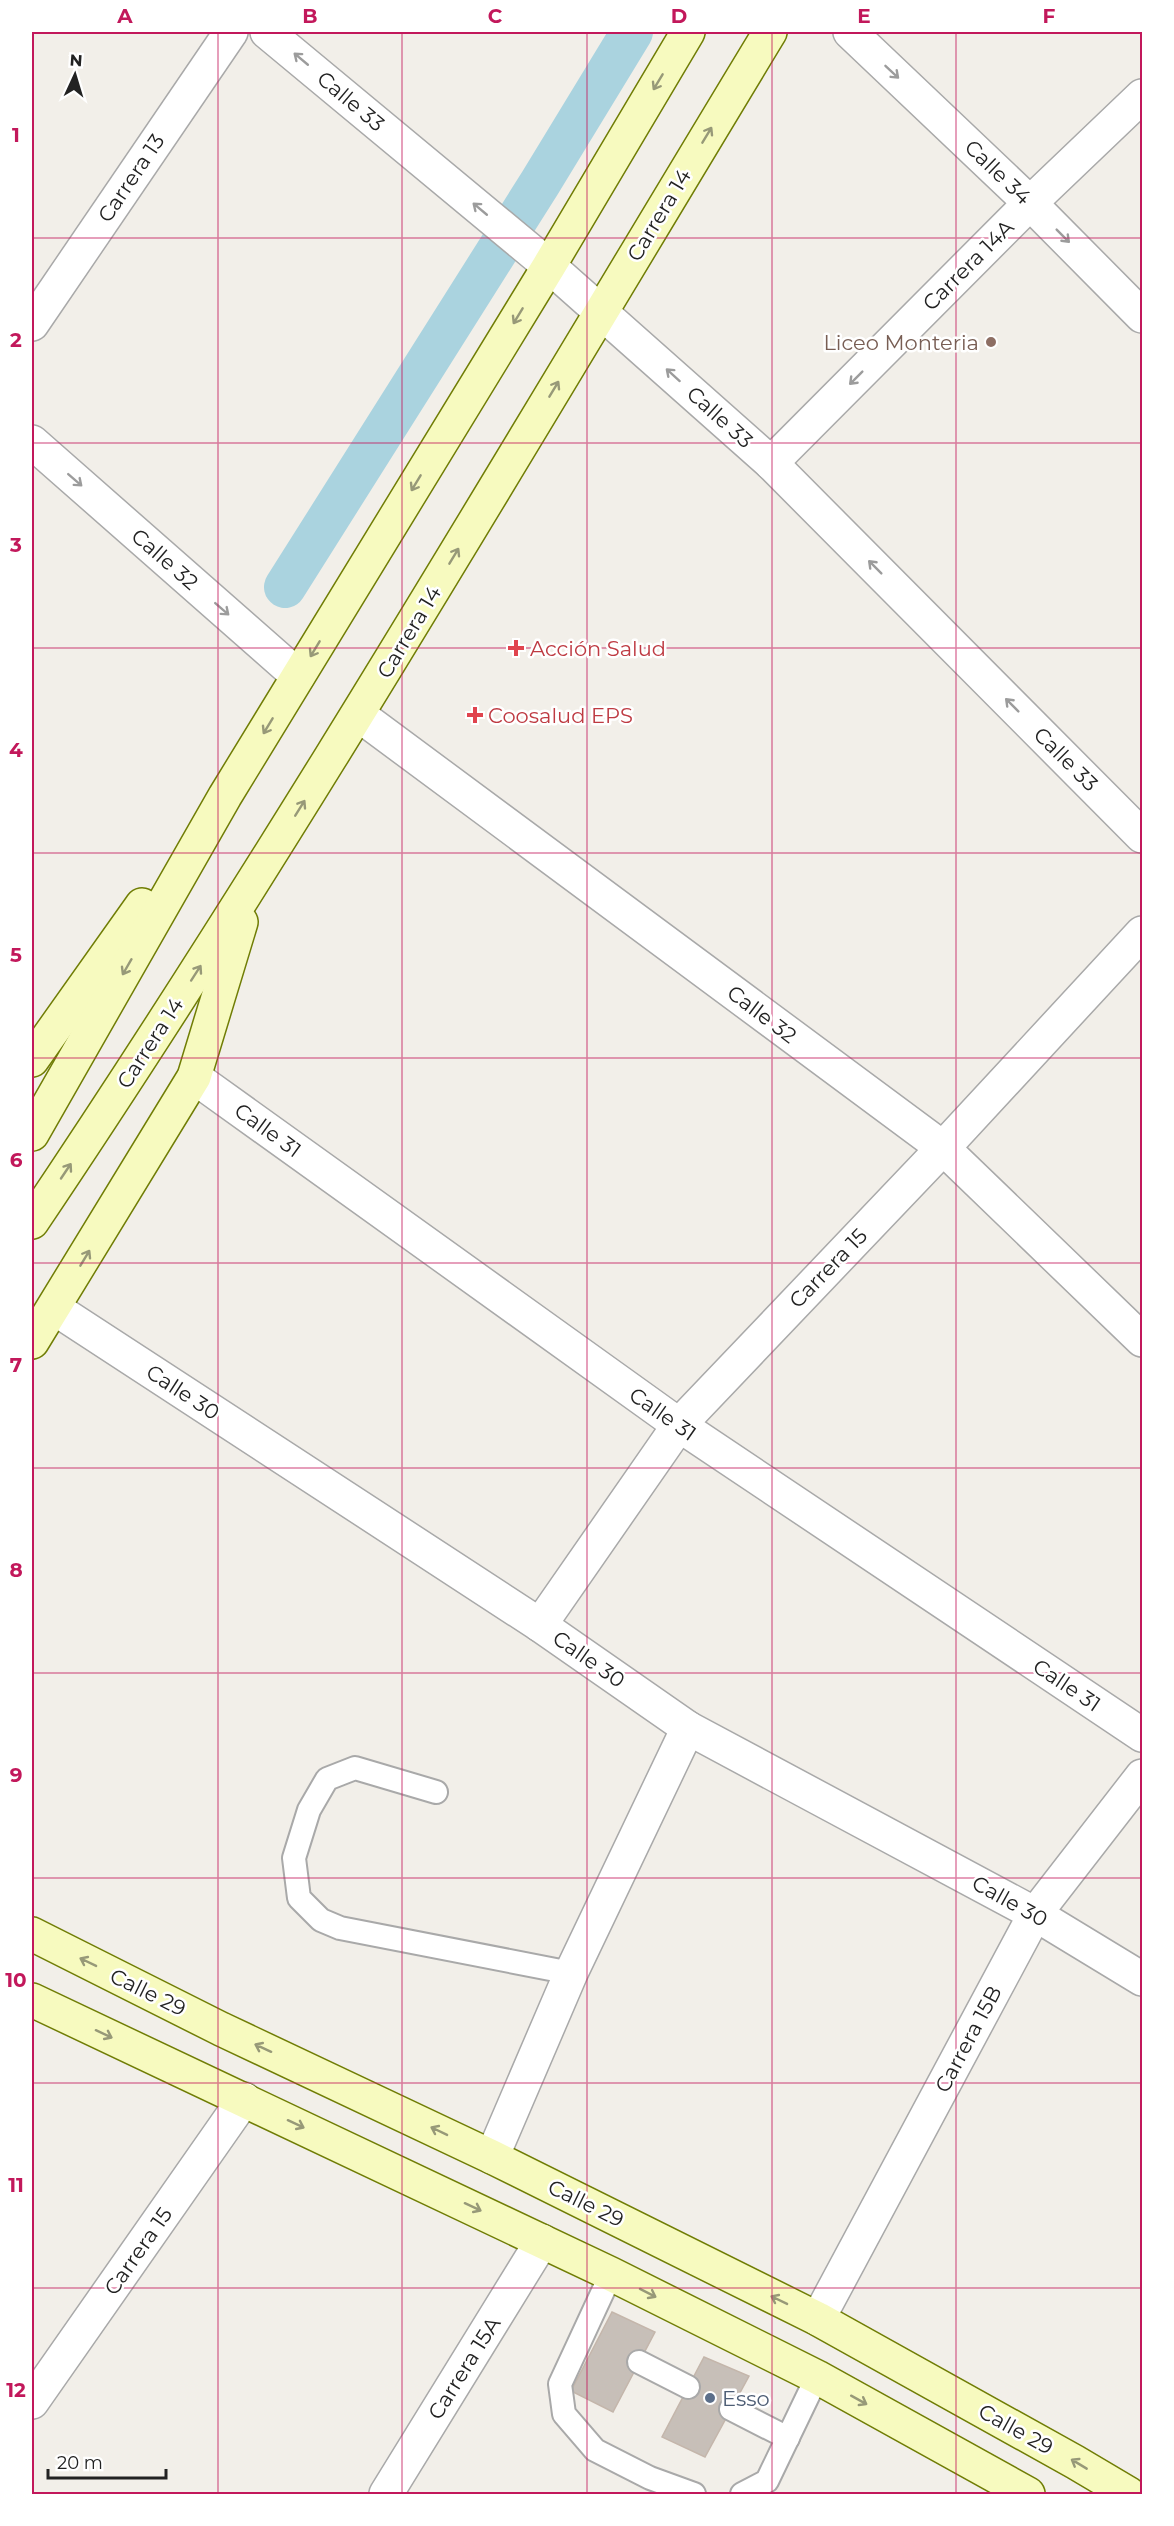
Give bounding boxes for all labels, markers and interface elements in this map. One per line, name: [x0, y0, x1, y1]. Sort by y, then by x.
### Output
text: A: [116, 4, 133, 28]
text: B: [302, 4, 318, 28]
text: C: [488, 4, 503, 28]
text: D: [671, 4, 687, 28]
text: E: [857, 4, 871, 28]
text: F: [1043, 4, 1056, 28]
north arrow: [45, 45, 105, 105]
text: N: [69, 51, 83, 70]
one-way arrow: [293, 53, 309, 66]
one-way arrow: [884, 65, 899, 79]
street label: Calle 33: [312, 66, 390, 136]
one-way arrow: [652, 73, 664, 90]
text: 1: [12, 123, 20, 147]
one-way arrow: [702, 127, 714, 144]
street label: Carrera 13: [92, 129, 170, 227]
street label: Calle 34: [960, 134, 1036, 210]
street label: Carrera 14: [622, 164, 696, 266]
one-way arrow: [473, 203, 489, 216]
street label: Carrera 14A: [917, 214, 1019, 316]
one-way arrow: [1056, 228, 1071, 243]
one-way arrow: [512, 307, 524, 324]
text: 2: [10, 328, 22, 352]
place label: Liceo Monteria: [823, 330, 979, 355]
marker: Liceo Monteria: [984, 335, 998, 349]
one-way arrow: [665, 368, 680, 382]
one-way arrow: [848, 371, 863, 385]
one-way arrow: [548, 381, 560, 398]
street label: Calle 33: [682, 381, 758, 453]
one-way arrow: [68, 473, 83, 487]
one-way arrow: [410, 474, 422, 491]
street label: Calle 32: [127, 523, 204, 595]
text: 3: [9, 533, 22, 557]
one-way arrow: [448, 548, 460, 565]
one-way arrow: [867, 560, 882, 575]
street label: Carrera 14: [372, 581, 446, 683]
one-way arrow: [214, 602, 229, 616]
place label: Acción Salud: [530, 636, 666, 661]
marker: Acción Salud: [507, 639, 525, 657]
one-way arrow: [308, 640, 320, 657]
one-way arrow: [1005, 698, 1020, 713]
place label: Coosalud EPS: [488, 703, 633, 728]
marker: Coosalud EPS: [466, 706, 484, 724]
one-way arrow: [261, 717, 273, 734]
street label: Calle 33: [1029, 722, 1103, 796]
text: 4: [9, 738, 23, 762]
one-way arrow: [295, 800, 307, 817]
text: 5: [10, 943, 22, 967]
one-way arrow: [121, 958, 133, 975]
one-way arrow: [190, 965, 202, 982]
street label: Calle 32: [722, 980, 802, 1048]
street label: Carrera 14: [111, 993, 189, 1093]
street label: Calle 31: [230, 1098, 306, 1162]
text: 6: [10, 1148, 23, 1172]
one-way arrow: [60, 1163, 72, 1180]
street label: Carrera 15: [784, 1223, 872, 1313]
one-way arrow: [79, 1250, 91, 1267]
text: 7: [10, 1353, 22, 1377]
street label: Calle 30: [142, 1359, 224, 1425]
street label: Calle 31: [625, 1382, 701, 1446]
text: 8: [9, 1558, 23, 1582]
street label: Calle 30: [548, 1625, 630, 1693]
street label: Calle 31: [1028, 1653, 1106, 1717]
text: 9: [10, 1763, 22, 1787]
street label: Calle 30: [968, 1870, 1052, 1932]
one-way arrow: [79, 1956, 97, 1968]
street label: Calle 29: [106, 1963, 190, 2021]
text: 10: [5, 1968, 27, 1992]
street label: Carrera 15B: [930, 1981, 1006, 2097]
one-way arrow: [94, 2028, 112, 2040]
one-way arrow: [254, 2042, 272, 2053]
one-way arrow: [287, 2118, 305, 2130]
one-way arrow: [431, 2125, 449, 2137]
text: 11: [8, 2173, 24, 2197]
street label: Calle 29: [544, 2174, 628, 2232]
street label: Carrera 15: [99, 2202, 177, 2300]
one-way arrow: [463, 2202, 481, 2214]
one-way arrow: [638, 2287, 656, 2299]
one-way arrow: [771, 2293, 789, 2305]
street label: Carrera 15A: [423, 2311, 506, 2424]
text: 12: [6, 2378, 26, 2402]
place label: Esso: [722, 2386, 770, 2411]
marker: Esso: [703, 2391, 717, 2405]
one-way arrow: [850, 2394, 867, 2406]
street label: Calle 29: [974, 2398, 1058, 2460]
scale bar: [48, 2442, 166, 2480]
text: 20 m: [57, 2452, 103, 2474]
one-way arrow: [1071, 2458, 1088, 2470]

